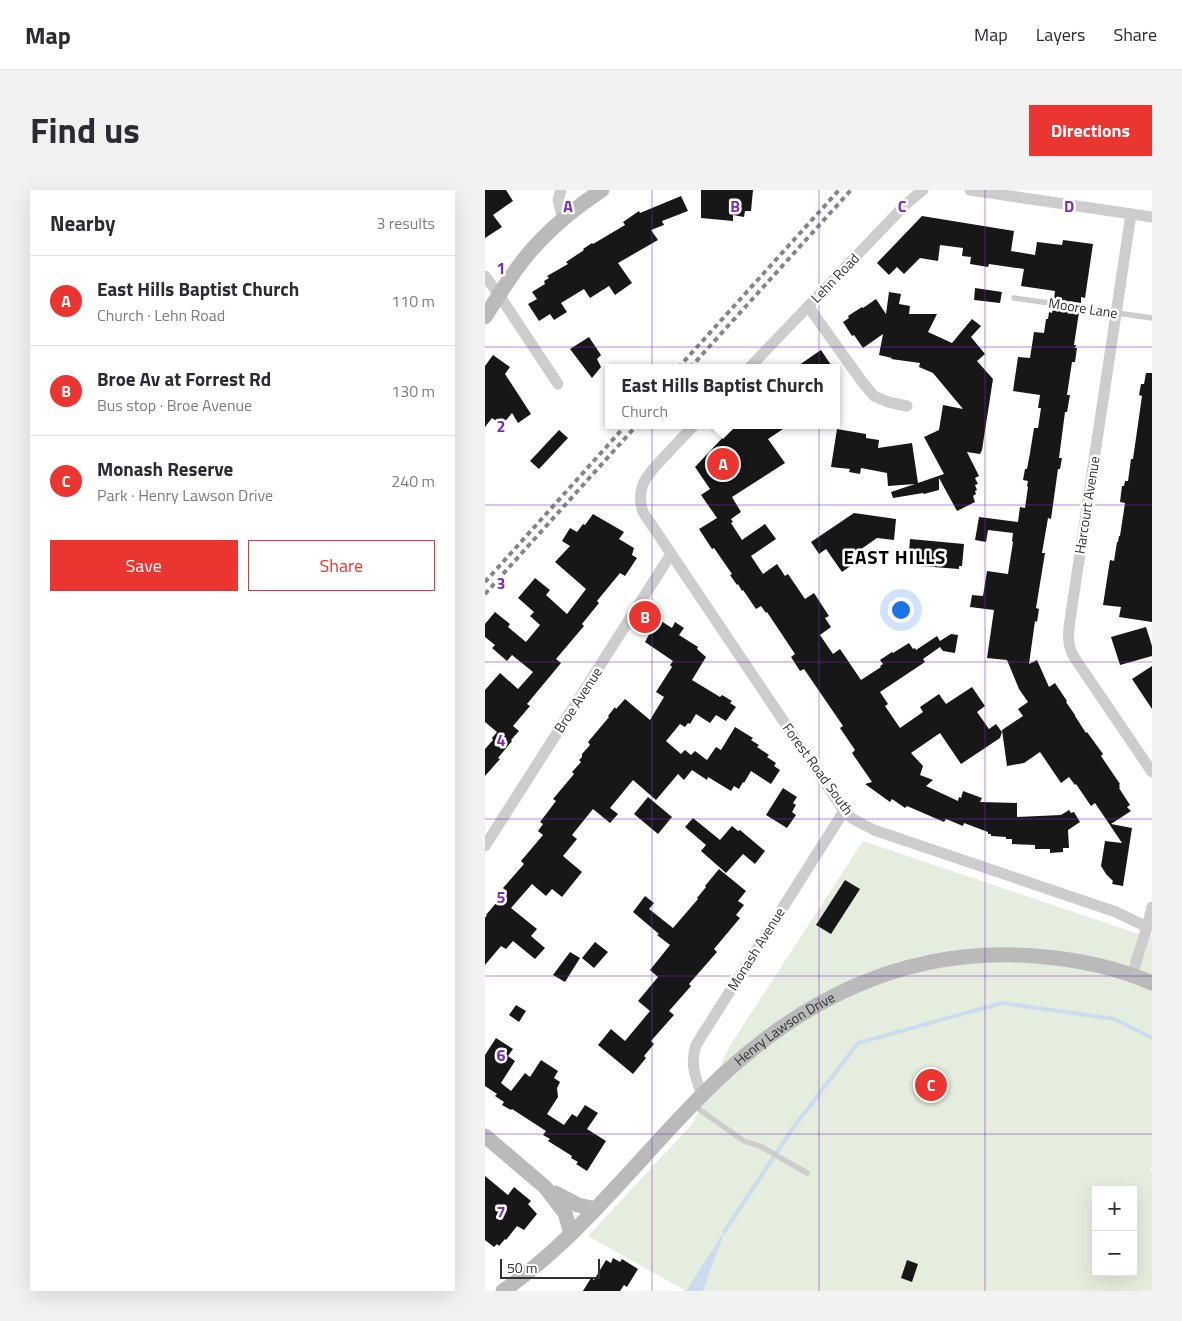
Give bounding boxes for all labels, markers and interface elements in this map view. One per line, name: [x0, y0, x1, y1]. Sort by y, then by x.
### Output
text: Map: [25, 17, 71, 53]
text: Map: [974, 21, 1008, 48]
text: Layers: [1036, 21, 1085, 48]
text: Share: [1113, 21, 1157, 48]
text: Find us: [30, 103, 140, 157]
button: Directions: [1029, 105, 1152, 156]
text: A: [563, 194, 573, 218]
text: B: [730, 194, 740, 218]
text: C: [898, 194, 907, 218]
text: D: [1064, 194, 1074, 218]
text: Nearby: [50, 207, 115, 239]
text: 3 results: [376, 211, 435, 235]
street label: Lehn Road: [806, 248, 864, 307]
text: 1: [497, 256, 505, 280]
text: East Hills Baptist Church: [97, 274, 299, 303]
text: A: [61, 289, 71, 313]
text: 110 m: [391, 289, 435, 313]
street label: Moore Lane: [1047, 292, 1119, 323]
text: Church · Lehn Road: [97, 303, 225, 327]
text: Broe Av at Forrest Rd: [97, 364, 271, 393]
popup: [605, 364, 840, 429]
text: East Hills Baptist Church: [621, 370, 824, 399]
text: B: [61, 379, 71, 403]
text: 130 m: [391, 379, 435, 403]
text: Bus stop · Broe Avenue: [97, 393, 252, 417]
text: Church: [621, 399, 668, 423]
text: 2: [497, 414, 505, 438]
pin: A: [707, 445, 739, 483]
text: Monash Reserve: [97, 454, 233, 483]
street label: Harcourt Avenue: [1068, 455, 1105, 555]
text: C: [62, 469, 70, 493]
text: 240 m: [391, 469, 435, 493]
text: Park · Henry Lawson Drive: [97, 483, 273, 507]
button: Save: [50, 540, 238, 591]
button: Share: [248, 540, 435, 591]
district label: EAST HILLS: [844, 542, 946, 571]
text: 3: [497, 571, 505, 595]
your location: [888, 597, 914, 623]
pin: B: [629, 598, 661, 636]
street label: Broe Avenue: [548, 663, 607, 737]
street label: Forest Road South: [778, 718, 859, 819]
text: 4: [497, 728, 506, 752]
text: 5: [497, 885, 506, 909]
street label: Monash Avenue: [722, 903, 790, 994]
street label: Henry Lawson Drive: [729, 986, 838, 1070]
text: 6: [497, 1043, 506, 1067]
pin: C: [915, 1066, 947, 1104]
map controls: [1092, 1186, 1137, 1276]
button: +: [1092, 1186, 1137, 1231]
text: 7: [497, 1200, 505, 1224]
button: −: [1092, 1231, 1137, 1276]
scale bar: [500, 1256, 600, 1279]
text: 50 m: [507, 1257, 537, 1278]

